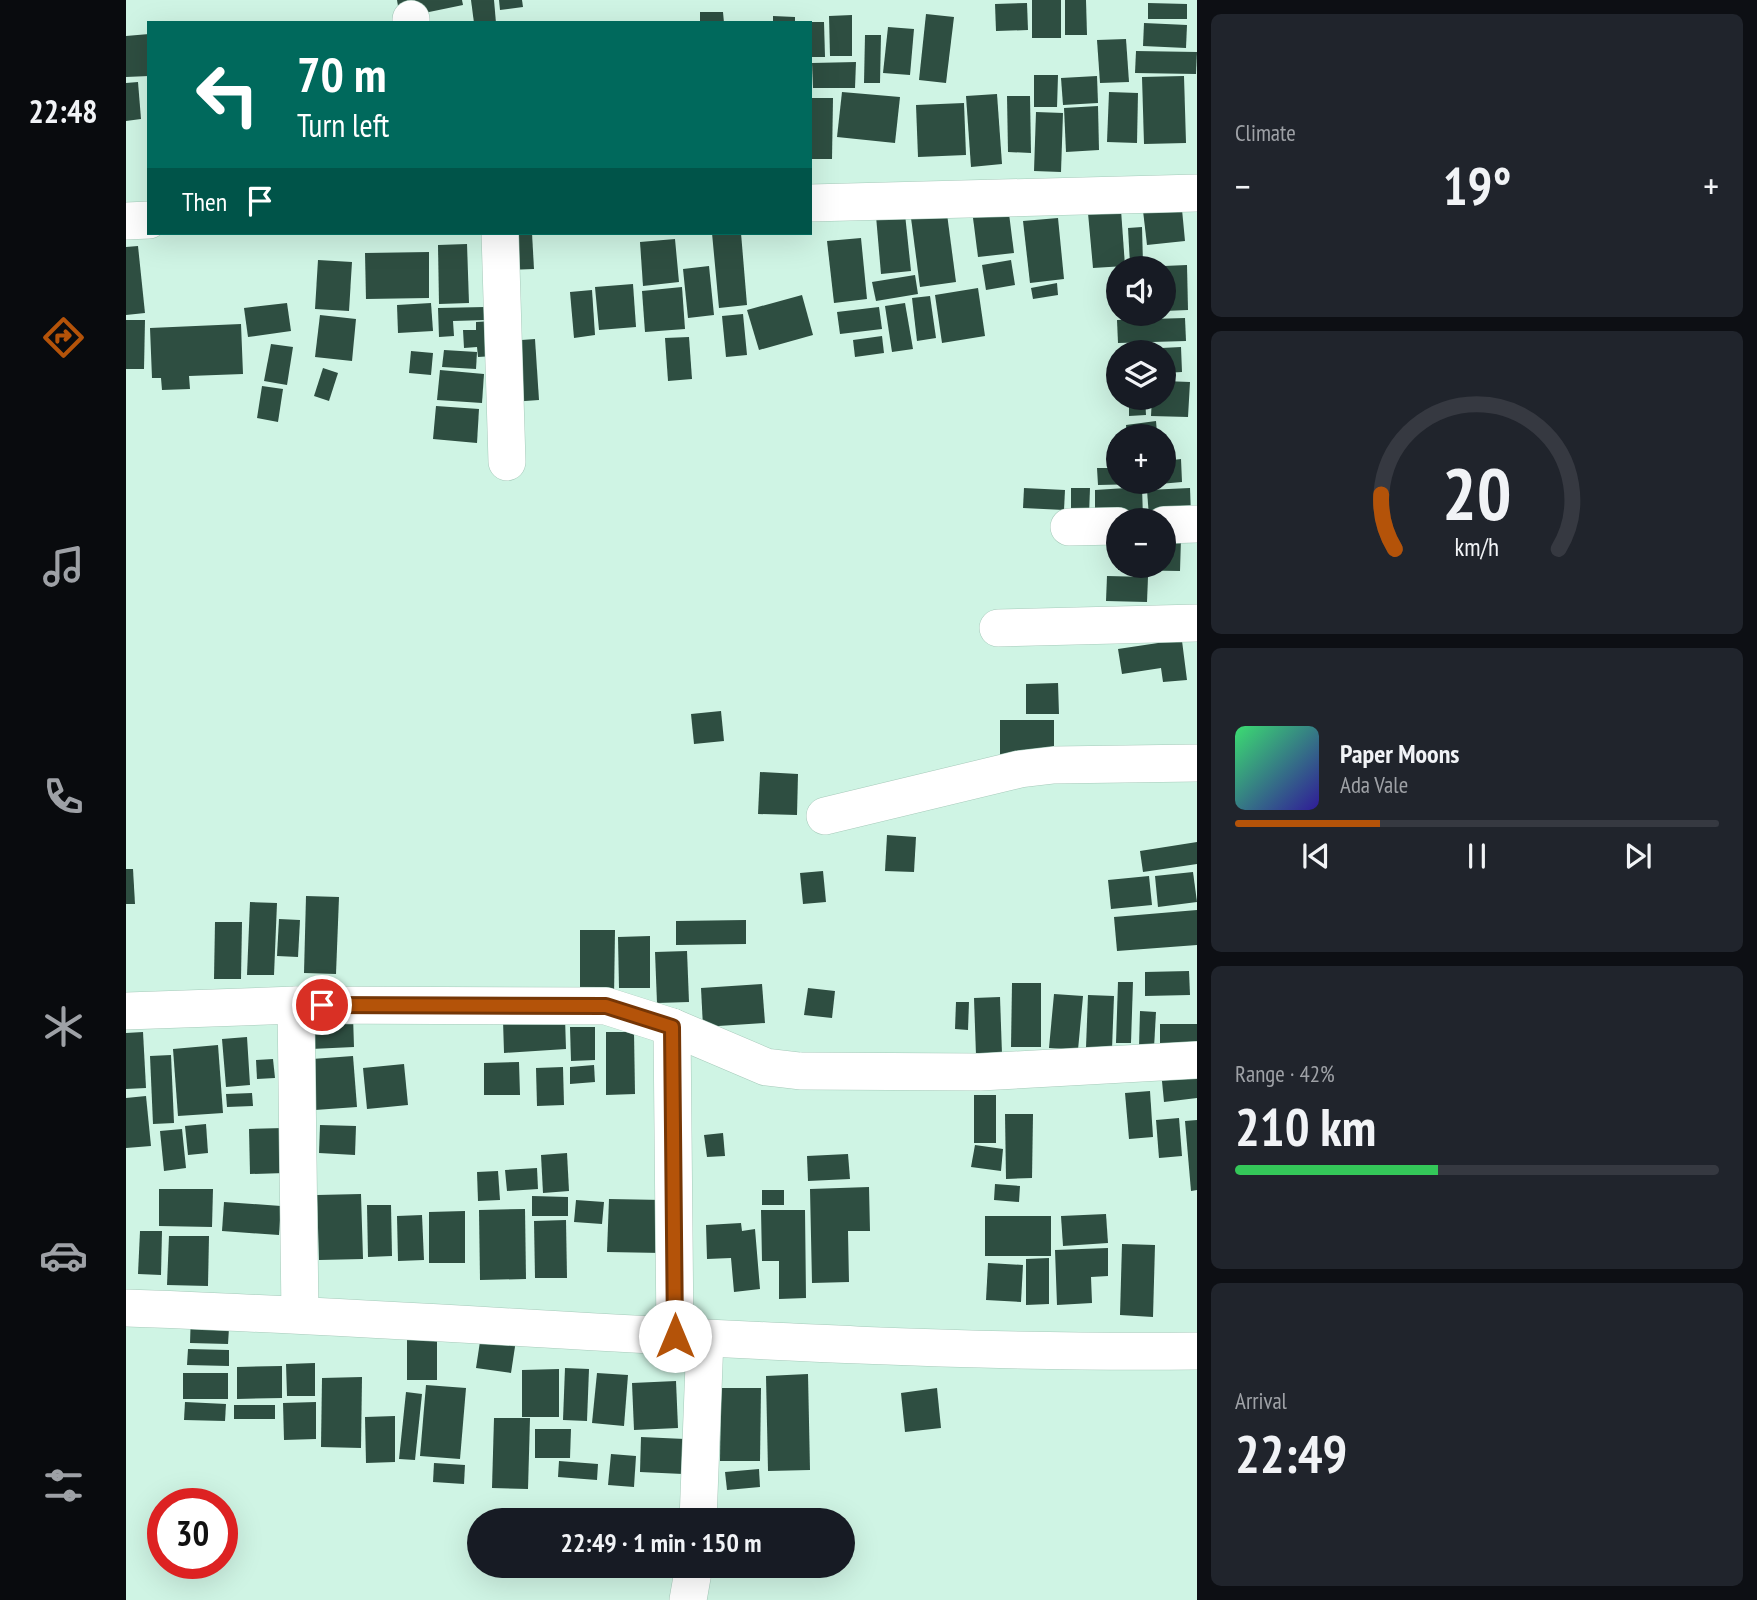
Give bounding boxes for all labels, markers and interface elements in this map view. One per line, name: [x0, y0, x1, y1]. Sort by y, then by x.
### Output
text: 70 m: [297, 42, 386, 106]
icon: left: [182, 49, 273, 140]
text: 22:48: [28, 90, 98, 132]
text: Turn left: [297, 104, 389, 146]
text: Climate: [1235, 118, 1296, 147]
text: 19°: [1443, 152, 1511, 219]
text: −: [1235, 161, 1251, 210]
text: +: [1703, 161, 1719, 210]
icon: arrive: [241, 182, 279, 220]
text: Then: [182, 185, 227, 218]
map controls: [1106, 256, 1176, 578]
button: sound: [1106, 256, 1176, 326]
icon: directions: [39, 313, 88, 362]
button: layers: [1106, 340, 1176, 410]
button: +: [1106, 424, 1176, 494]
text: 20: [1442, 445, 1512, 539]
button: −: [1106, 508, 1176, 578]
text: km/h: [1455, 531, 1499, 563]
icon: music: [39, 542, 88, 591]
text: Paper Moons: [1340, 737, 1459, 770]
text: Ada Vale: [1340, 770, 1408, 799]
icon: phone: [39, 772, 88, 821]
icon: previous: [1297, 837, 1335, 875]
icon: pause: [1458, 837, 1496, 875]
icon: next: [1619, 837, 1657, 875]
pin: [292, 975, 352, 1035]
icon: arrive: [303, 986, 341, 1024]
icon: climate: [39, 1002, 88, 1051]
text: Range · 42%: [1235, 1059, 1335, 1088]
text: 210 km: [1235, 1093, 1376, 1160]
icon: car: [39, 1231, 88, 1280]
position arrow: [638, 1299, 712, 1373]
text: Arrival: [1235, 1386, 1287, 1415]
text: 22:49: [1235, 1420, 1347, 1487]
icon: filters: [39, 1461, 88, 1510]
speed limit sign: 30: [147, 1488, 238, 1579]
text: 22:49 · 1 min · 150 m: [561, 1526, 761, 1559]

